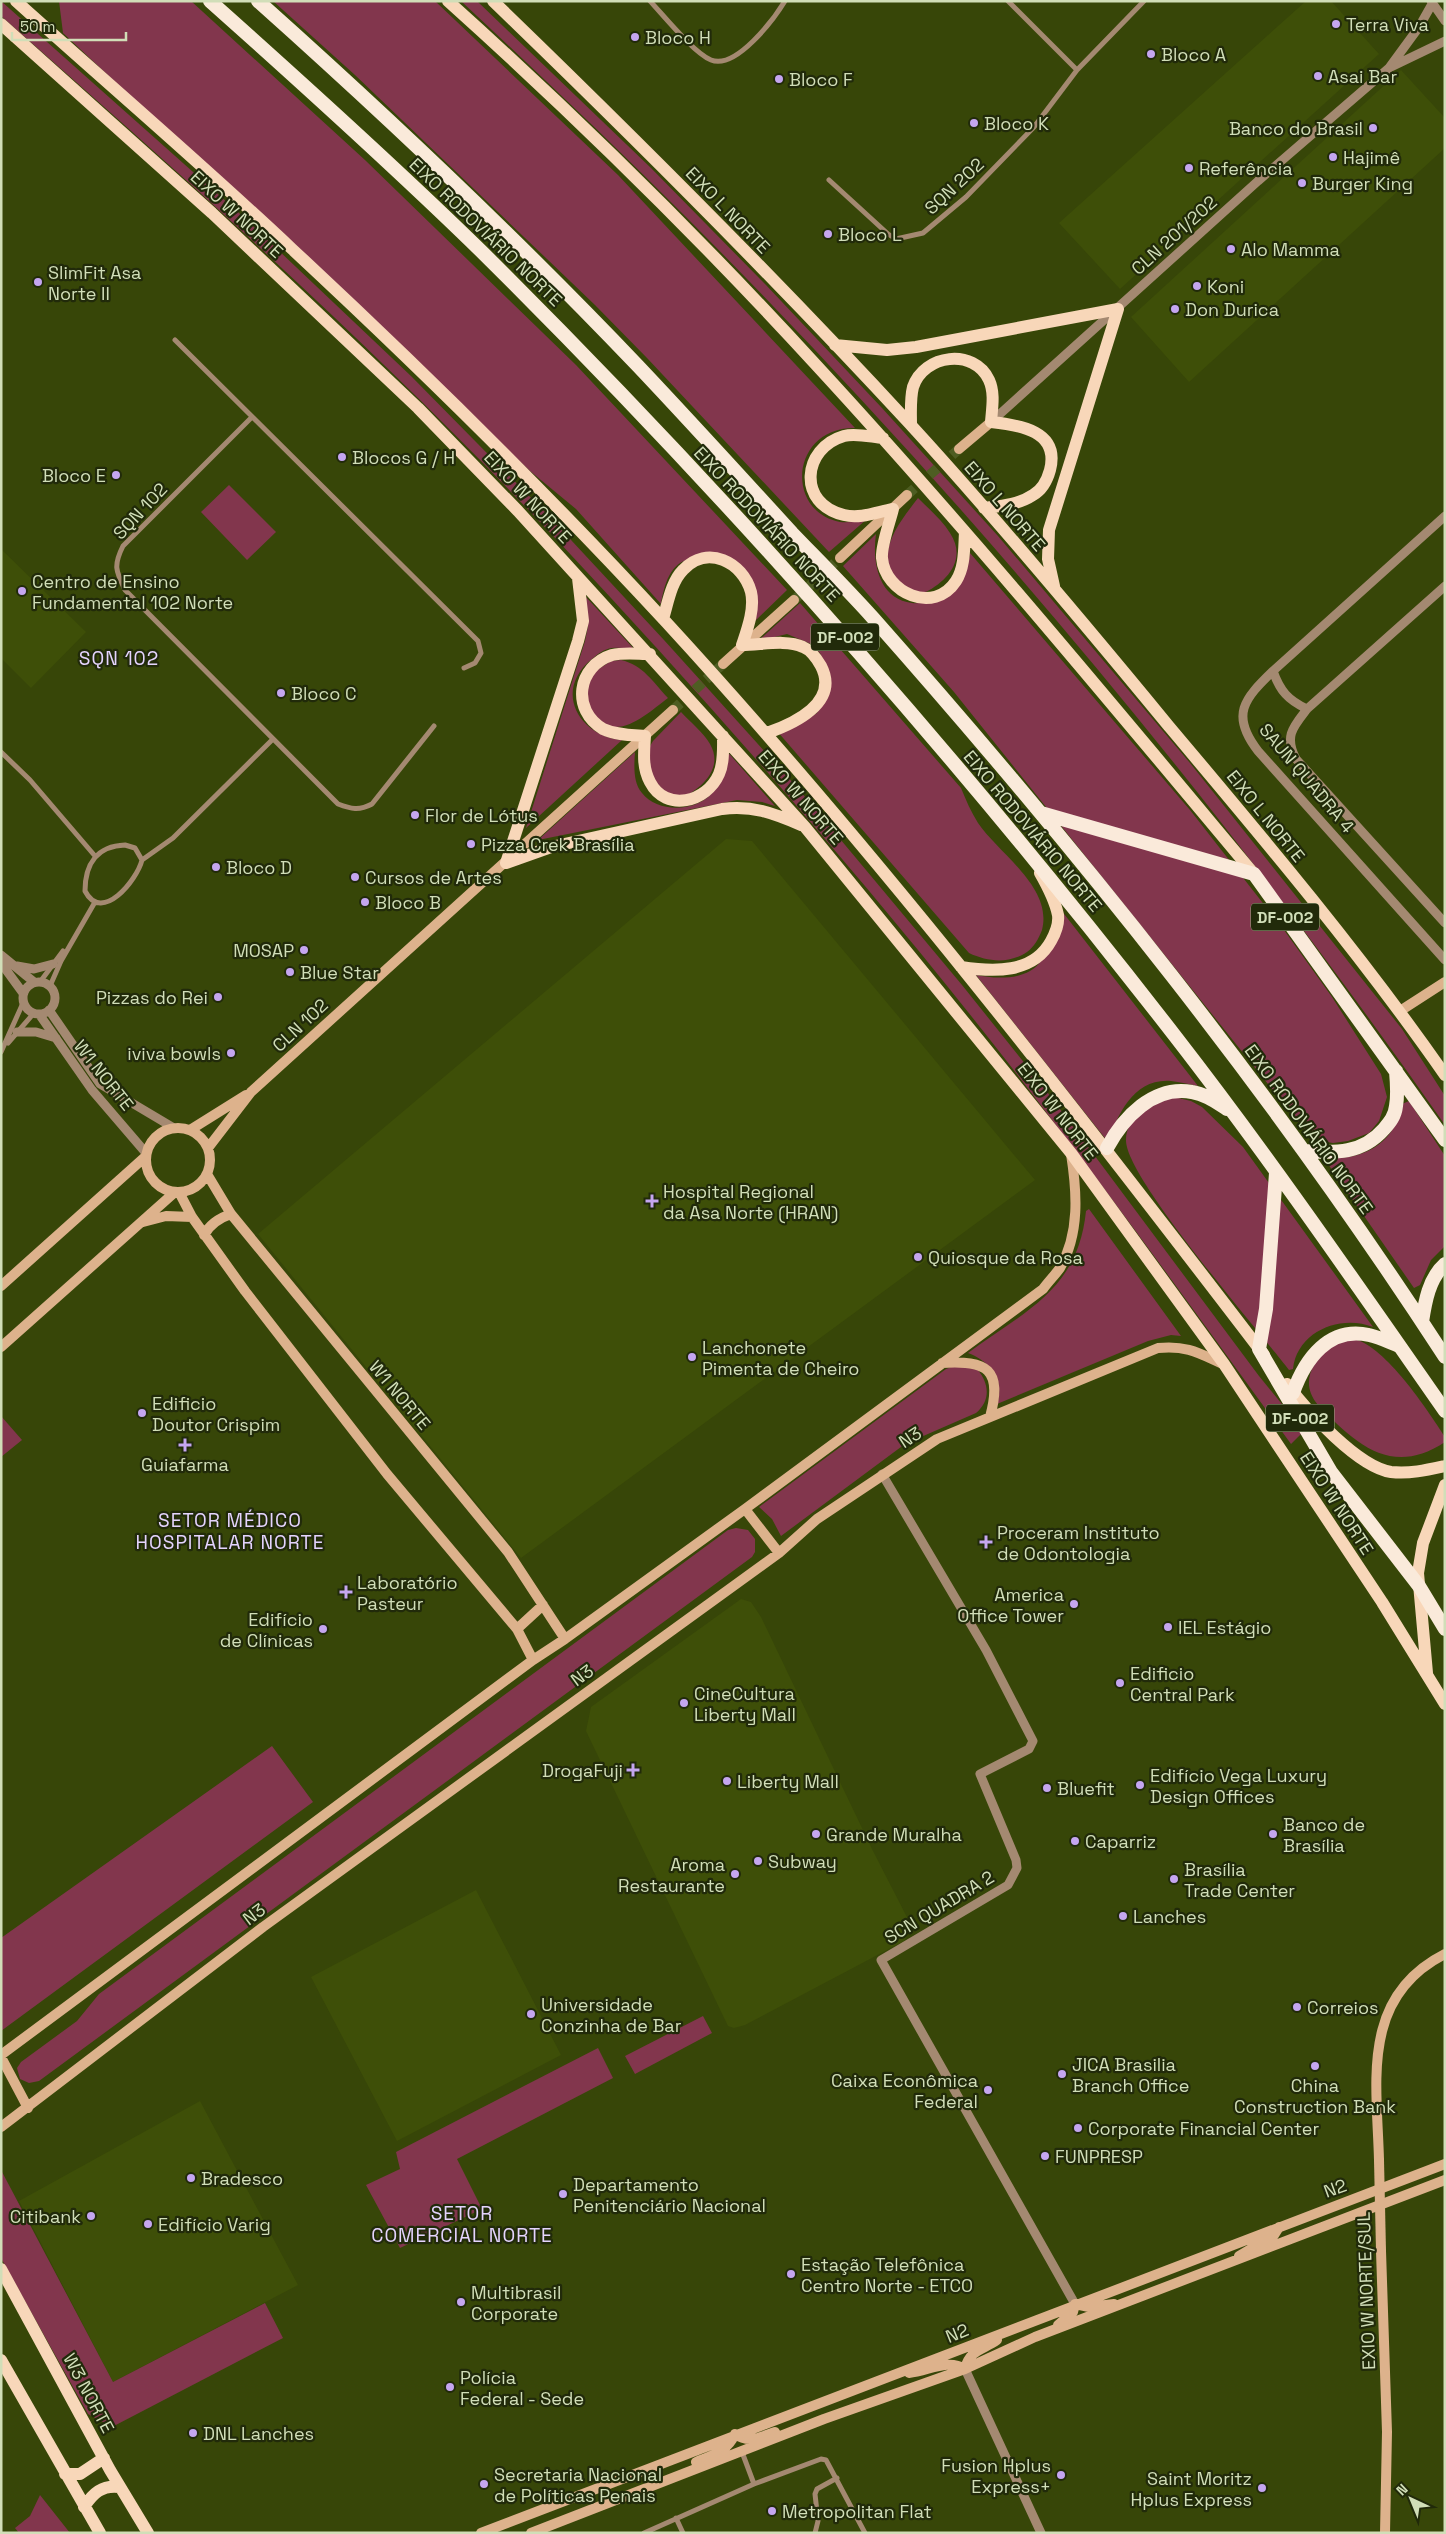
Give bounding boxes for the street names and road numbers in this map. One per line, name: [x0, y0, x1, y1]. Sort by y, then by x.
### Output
street label: EIXO RODOVIÁRIO NORTE: [405, 153, 567, 311]
street label: SQN 202: [919, 153, 989, 219]
street label: EIXO L NORTE: [681, 162, 775, 258]
street label: EIXO W NORTE: [186, 165, 288, 263]
street label: CLN 201/202: [1126, 190, 1222, 280]
street label: EIXO RODOVIÁRIO NORTE: [689, 442, 845, 606]
street label: EIXO W NORTE: [479, 446, 577, 548]
street label: EIXO L NORTE: [960, 456, 1050, 556]
street label: SQN 102: [108, 478, 172, 544]
road number: DF-002: [811, 624, 879, 650]
street label: SAUN QUADRA 4: [1254, 718, 1360, 838]
street label: EIXO W NORTE: [754, 745, 848, 849]
street label: EIXO RODOVIÁRIO NORTE: [959, 745, 1107, 917]
street label: EIXO L NORTE: [1222, 765, 1310, 867]
road number: DF-002: [1251, 904, 1319, 930]
street label: CLN 102: [267, 993, 333, 1057]
street label: W1 NORTE: [69, 1035, 139, 1115]
street label: EIXO RODOVIÁRIO NORTE: [1240, 1040, 1378, 1218]
street label: EIXO W NORTE: [1013, 1057, 1103, 1165]
street label: W1 NORTE: [364, 1356, 436, 1434]
road number: DF-002: [1266, 1405, 1334, 1432]
street label: N3: [894, 1421, 926, 1453]
street label: EIXO W NORTE: [1295, 1447, 1379, 1559]
street label: N3: [566, 1659, 598, 1691]
street label: SCN QUADRA 2: [880, 1865, 998, 1949]
street label: N3: [238, 1898, 270, 1930]
street label: N2: [1320, 2173, 1350, 2203]
street label: EXIO W NORTE/SUL: [1352, 2211, 1380, 2370]
street label: N2: [942, 2318, 972, 2348]
street label: W3 NORTE: [58, 2349, 120, 2437]

